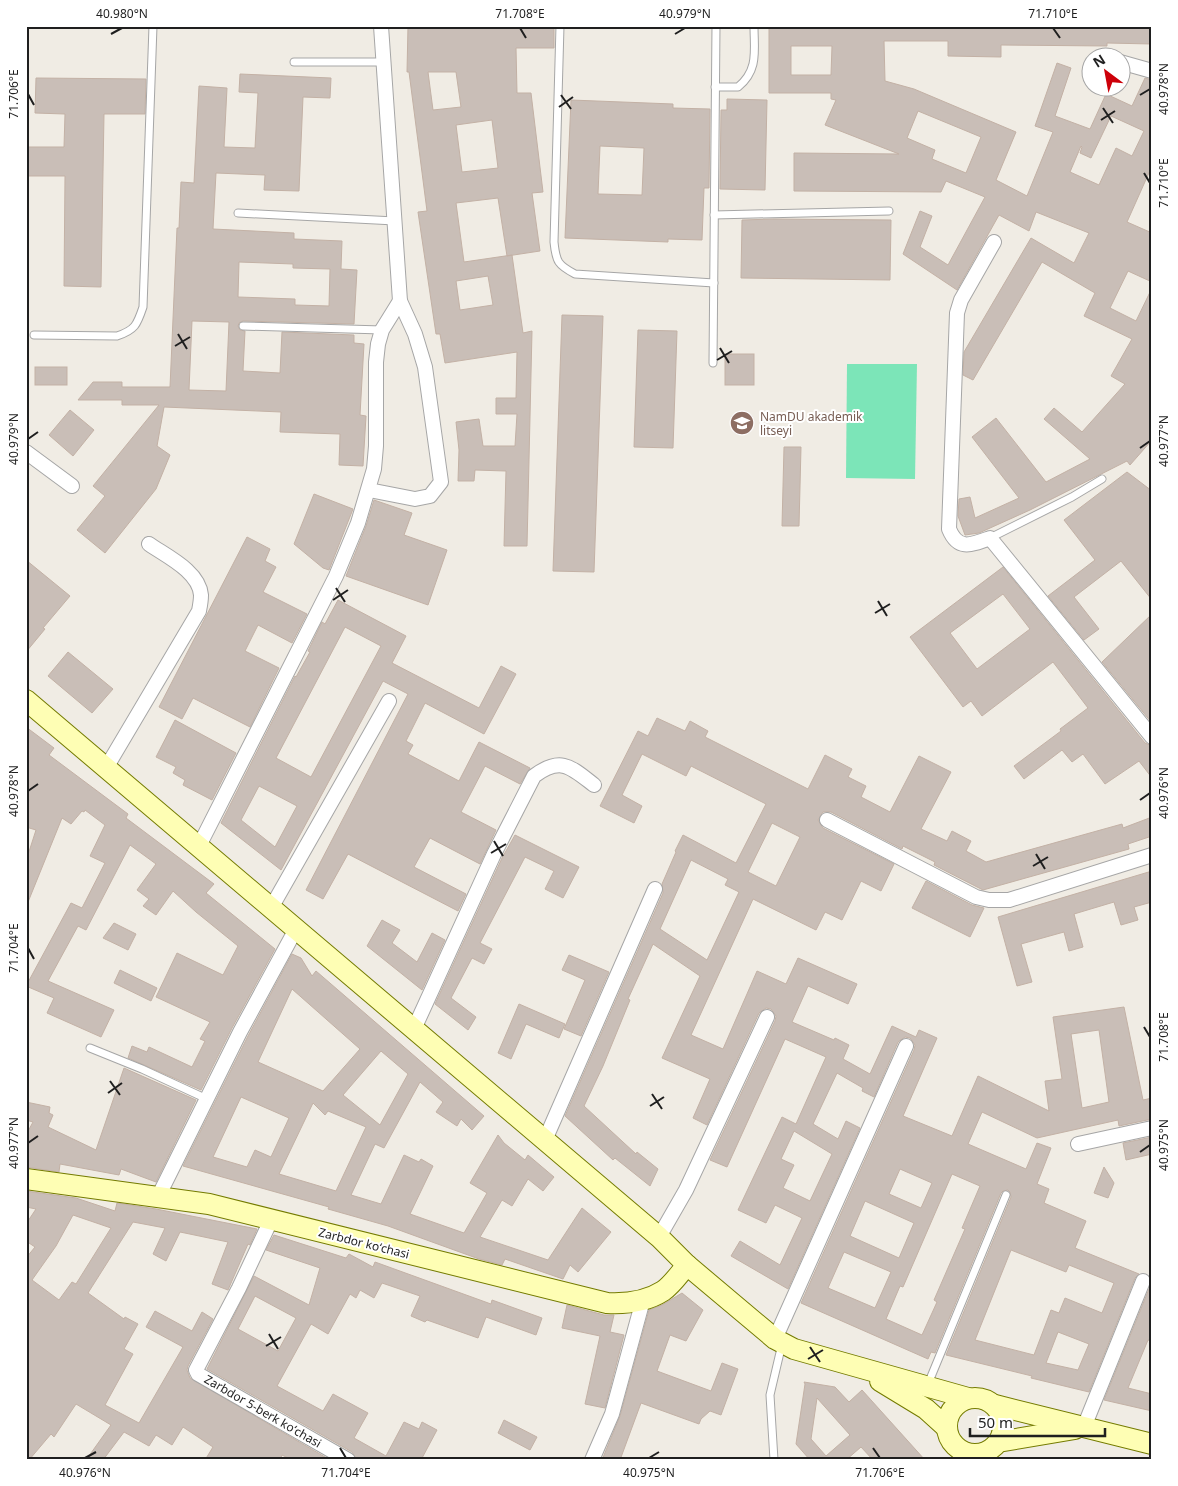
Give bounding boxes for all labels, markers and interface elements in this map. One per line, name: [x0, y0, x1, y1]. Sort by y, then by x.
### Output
text: 40.980°N: [96, 5, 148, 22]
text: 71.708°E: [495, 5, 545, 22]
text: 40.979°N: [659, 5, 711, 22]
text: 71.710°E: [1028, 5, 1078, 22]
north arrow: [1080, 48, 1130, 98]
text: N: [1089, 49, 1109, 72]
text: 40.978°N: [1155, 63, 1172, 115]
text: 71.706°E: [5, 69, 22, 119]
text: 71.710°E: [1155, 158, 1172, 208]
place label: NamDU akademik litseyi: [760, 408, 863, 439]
school or university icon: NamDU akademik litseyi: [729, 410, 755, 436]
text: 40.979°N: [5, 413, 22, 465]
text: 40.977°N: [1155, 415, 1172, 467]
text: 40.978°N: [5, 765, 22, 817]
text: 40.976°N: [1155, 767, 1172, 819]
text: 71.704°E: [5, 923, 22, 973]
text: 71.708°E: [1155, 1012, 1172, 1062]
text: 40.977°N: [5, 1117, 22, 1169]
text: 40.975°N: [1155, 1119, 1172, 1171]
street label: Zarbdor koʻchasi: [317, 1223, 411, 1263]
street label: Zarbdor 5-berk koʻchasi: [201, 1371, 325, 1451]
scale bar: [970, 1406, 1106, 1438]
text: 50 m: [978, 1412, 1013, 1432]
text: 40.976°N: [59, 1464, 111, 1481]
text: 71.704°E: [321, 1464, 371, 1481]
text: 40.975°N: [623, 1464, 675, 1481]
text: 71.706°E: [855, 1464, 905, 1481]

